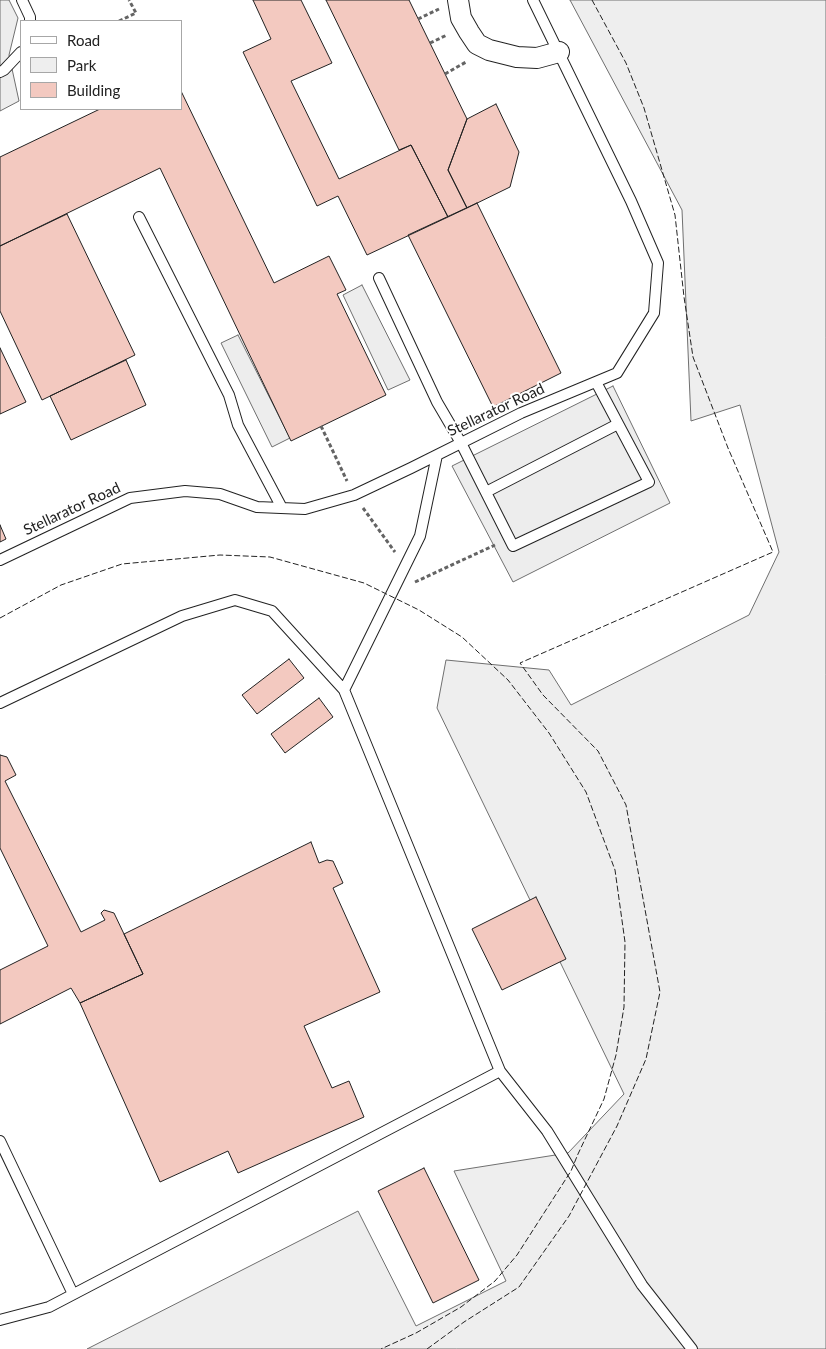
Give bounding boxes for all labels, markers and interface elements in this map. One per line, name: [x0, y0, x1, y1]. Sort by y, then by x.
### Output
legend: [20, 20, 182, 110]
text: Road: [67, 31, 100, 49]
text: Park: [67, 56, 96, 74]
text: Building: [67, 81, 120, 99]
street label: Stellarator Road: [445, 380, 547, 440]
street label: Stellarator Road: [21, 479, 123, 539]

